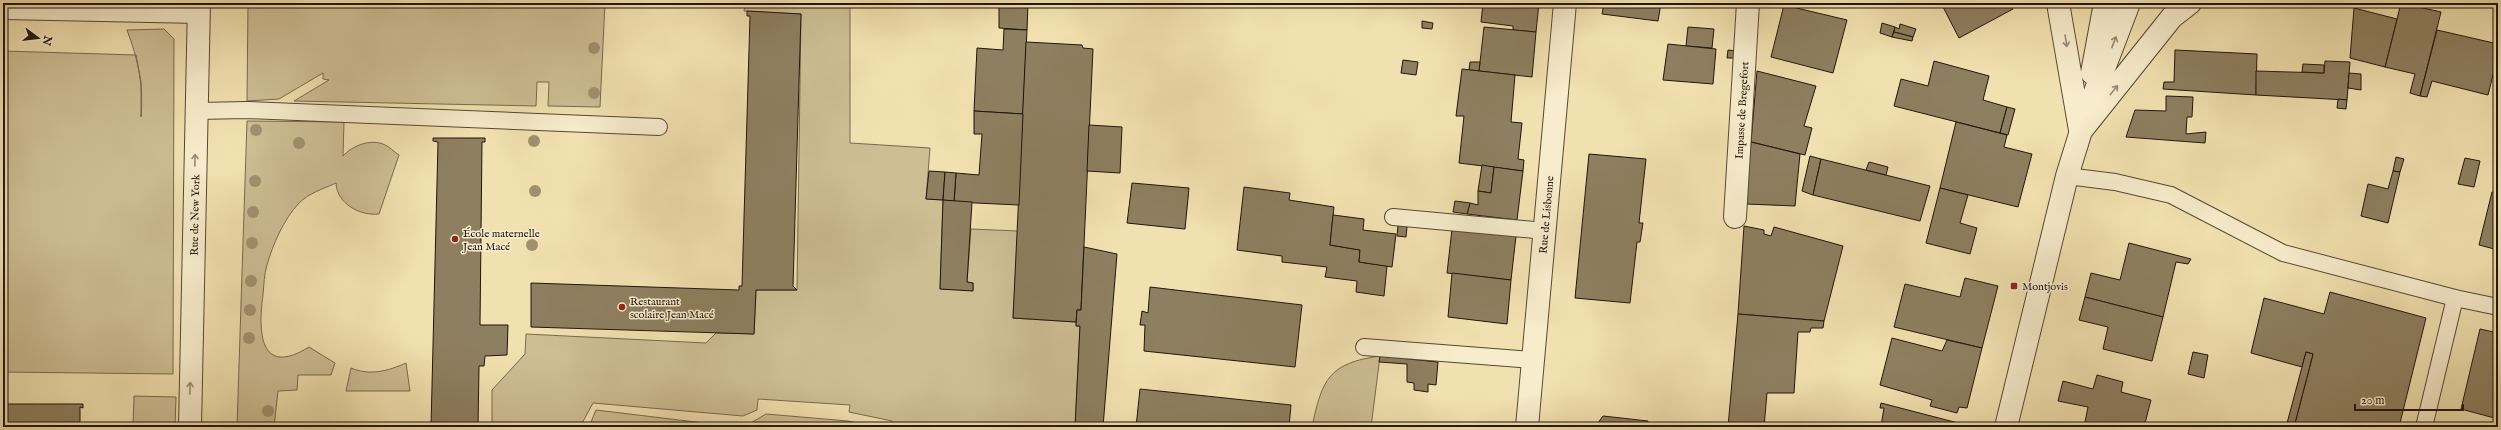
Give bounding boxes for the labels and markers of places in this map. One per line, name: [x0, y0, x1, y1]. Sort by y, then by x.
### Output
place label: École maternelle Jean Macé: [461, 227, 540, 254]
marker: École maternelle Jean Macé: [450, 234, 460, 244]
place label: Montjovis: [2022, 280, 2068, 294]
marker: Montjovis: [2009, 281, 2019, 291]
place label: Restaurant scolaire Jean Macé: [630, 295, 714, 322]
marker: Restaurant scolaire Jean Macé: [617, 302, 627, 312]

